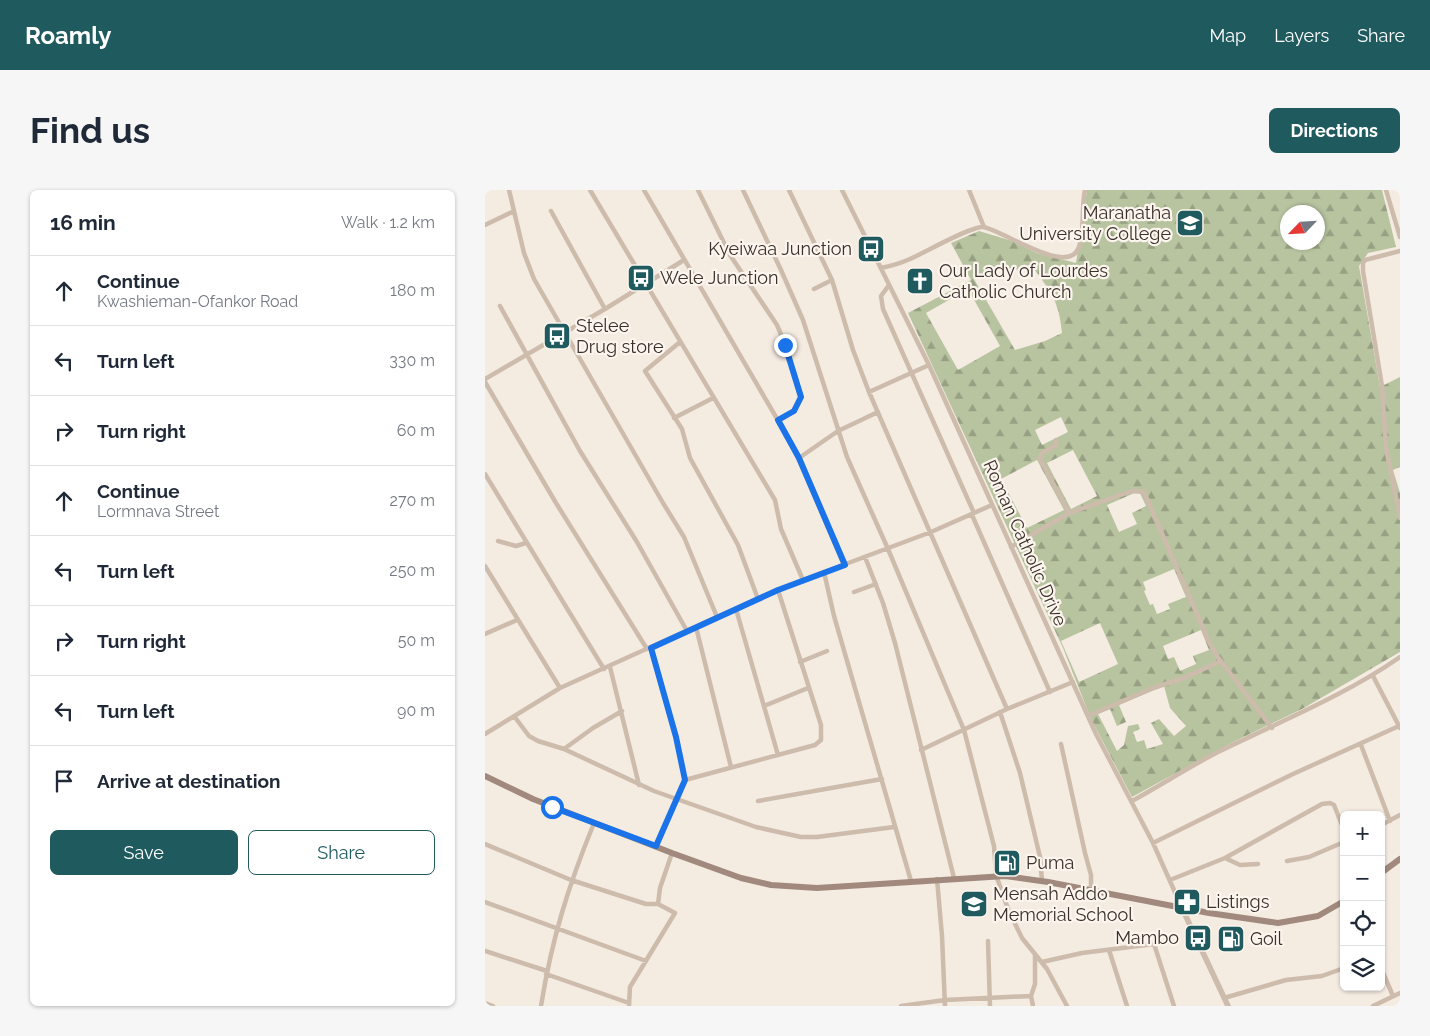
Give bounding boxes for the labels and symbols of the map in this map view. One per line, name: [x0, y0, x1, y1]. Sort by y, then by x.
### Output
place label: Maranatha University College: [1019, 202, 1171, 244]
north arrow: [1280, 205, 1325, 250]
school or university icon: Maranatha University College: [1175, 208, 1205, 238]
bus stop icon: Kyeiwaa Junction: [856, 234, 886, 264]
place label: Kyeiwaa Junction: [708, 238, 852, 259]
place label: Our Lady of Lourdes Catholic Church: [939, 260, 1108, 302]
bus stop icon: Wele Junction: [626, 263, 656, 293]
church icon: Our Lady of Lourdes Catholic Church: [905, 266, 935, 296]
place label: Wele Junction: [660, 267, 779, 288]
place label: Stelee Drug store: [576, 315, 664, 357]
bus stop icon: Stelee Drug store: [542, 321, 572, 351]
route end: [774, 334, 797, 357]
street label: Roman Catholic Drive: [979, 457, 1072, 629]
route start: [541, 796, 564, 819]
fuel station icon: Puma: [992, 848, 1022, 878]
place label: Puma: [1026, 852, 1074, 873]
place label: Mensah Addo Memorial School: [993, 883, 1133, 925]
pharmacy icon: Listings: [1172, 887, 1202, 917]
school or university icon: Mensah Addo Memorial School: [959, 889, 989, 919]
place label: Listings: [1206, 891, 1270, 912]
bus stop icon: Mambo: [1183, 923, 1213, 953]
fuel station icon: Goil: [1216, 924, 1246, 954]
place label: Mambo: [1115, 927, 1179, 948]
place label: Goil: [1250, 928, 1283, 949]

